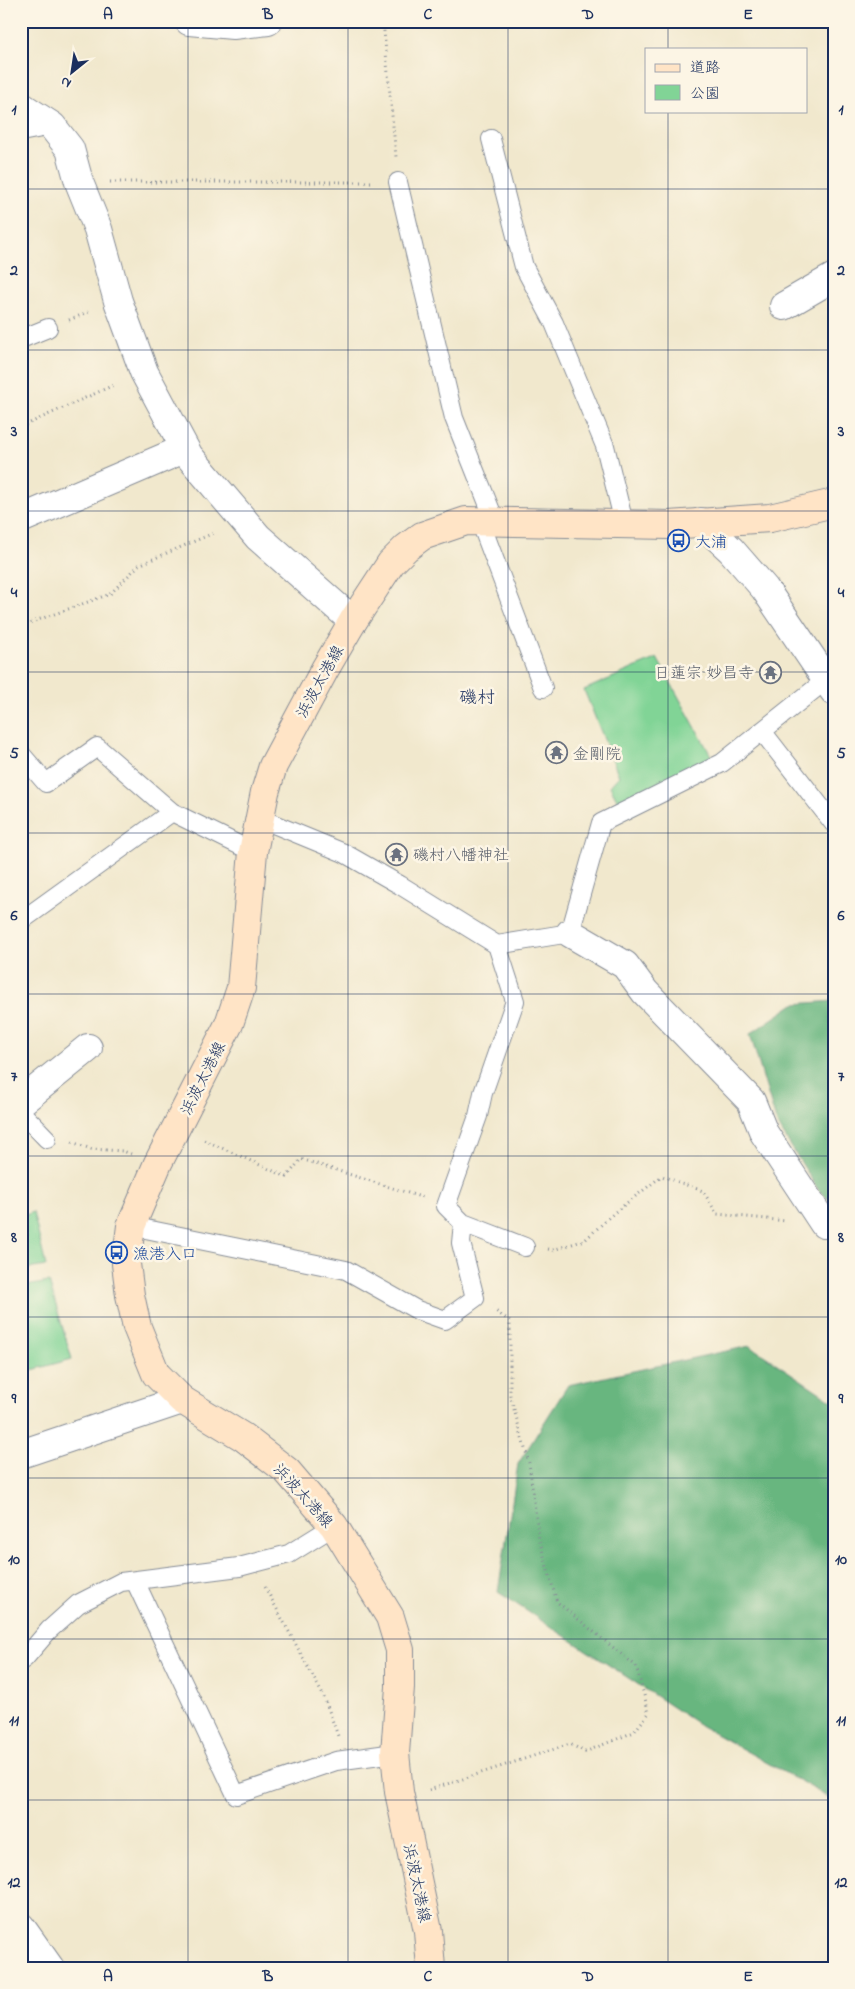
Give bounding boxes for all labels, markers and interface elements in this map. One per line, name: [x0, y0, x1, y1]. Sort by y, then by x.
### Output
text: A: [103, 3, 113, 27]
text: B: [262, 3, 274, 27]
text: C: [424, 3, 433, 27]
text: D: [581, 3, 594, 27]
text: E: [743, 3, 753, 27]
north arrow: [48, 48, 98, 98]
legend: [645, 48, 808, 112]
text: 道路: [690, 57, 720, 79]
text: N: [57, 71, 76, 93]
text: 公園: [690, 83, 720, 105]
text: 1: [11, 98, 17, 122]
text: 1: [838, 98, 844, 122]
text: 2: [9, 259, 18, 283]
text: 2: [836, 259, 845, 283]
text: 3: [10, 420, 18, 444]
text: 3: [837, 420, 845, 444]
bus stop icon: 大浦: [667, 529, 691, 553]
place label: 大浦: [695, 531, 727, 555]
text: 4: [10, 581, 18, 605]
text: 4: [837, 581, 845, 605]
street label: 浜波太港線: [291, 641, 351, 723]
temple icon: 日蓮宗 妙昌寺: [758, 660, 782, 684]
place label: 日蓮宗 妙昌寺: [654, 662, 754, 686]
district label: 磯村: [459, 686, 495, 712]
temple icon: 金剛院: [545, 741, 569, 765]
text: 5: [9, 742, 19, 766]
text: 5: [836, 742, 846, 766]
place label: 金剛院: [573, 743, 621, 767]
temple icon: 磯村八幡神社: [385, 842, 409, 866]
place label: 磯村八幡神社: [413, 844, 509, 868]
text: 6: [9, 904, 18, 928]
text: 6: [836, 904, 845, 928]
street label: 浜波太港線: [175, 1038, 233, 1120]
text: 7: [11, 1065, 18, 1089]
text: 7: [838, 1065, 845, 1089]
text: 8: [10, 1226, 17, 1250]
text: 8: [837, 1226, 844, 1250]
bus stop icon: 漁港入口: [105, 1241, 129, 1265]
place label: 漁港入口: [133, 1243, 197, 1267]
text: 9: [11, 1387, 17, 1411]
text: 9: [838, 1387, 844, 1411]
street label: 浜波太港線: [267, 1459, 338, 1534]
text: 10: [8, 1548, 20, 1572]
text: 10: [835, 1548, 847, 1572]
text: 11: [9, 1709, 20, 1733]
text: 11: [836, 1709, 847, 1733]
street label: 浜波太港線: [396, 1842, 436, 1925]
text: 12: [7, 1871, 21, 1895]
text: 12: [834, 1871, 848, 1895]
text: A: [103, 1965, 113, 1989]
text: B: [262, 1965, 274, 1989]
text: C: [424, 1965, 433, 1989]
text: D: [581, 1965, 594, 1989]
text: E: [743, 1965, 753, 1989]

